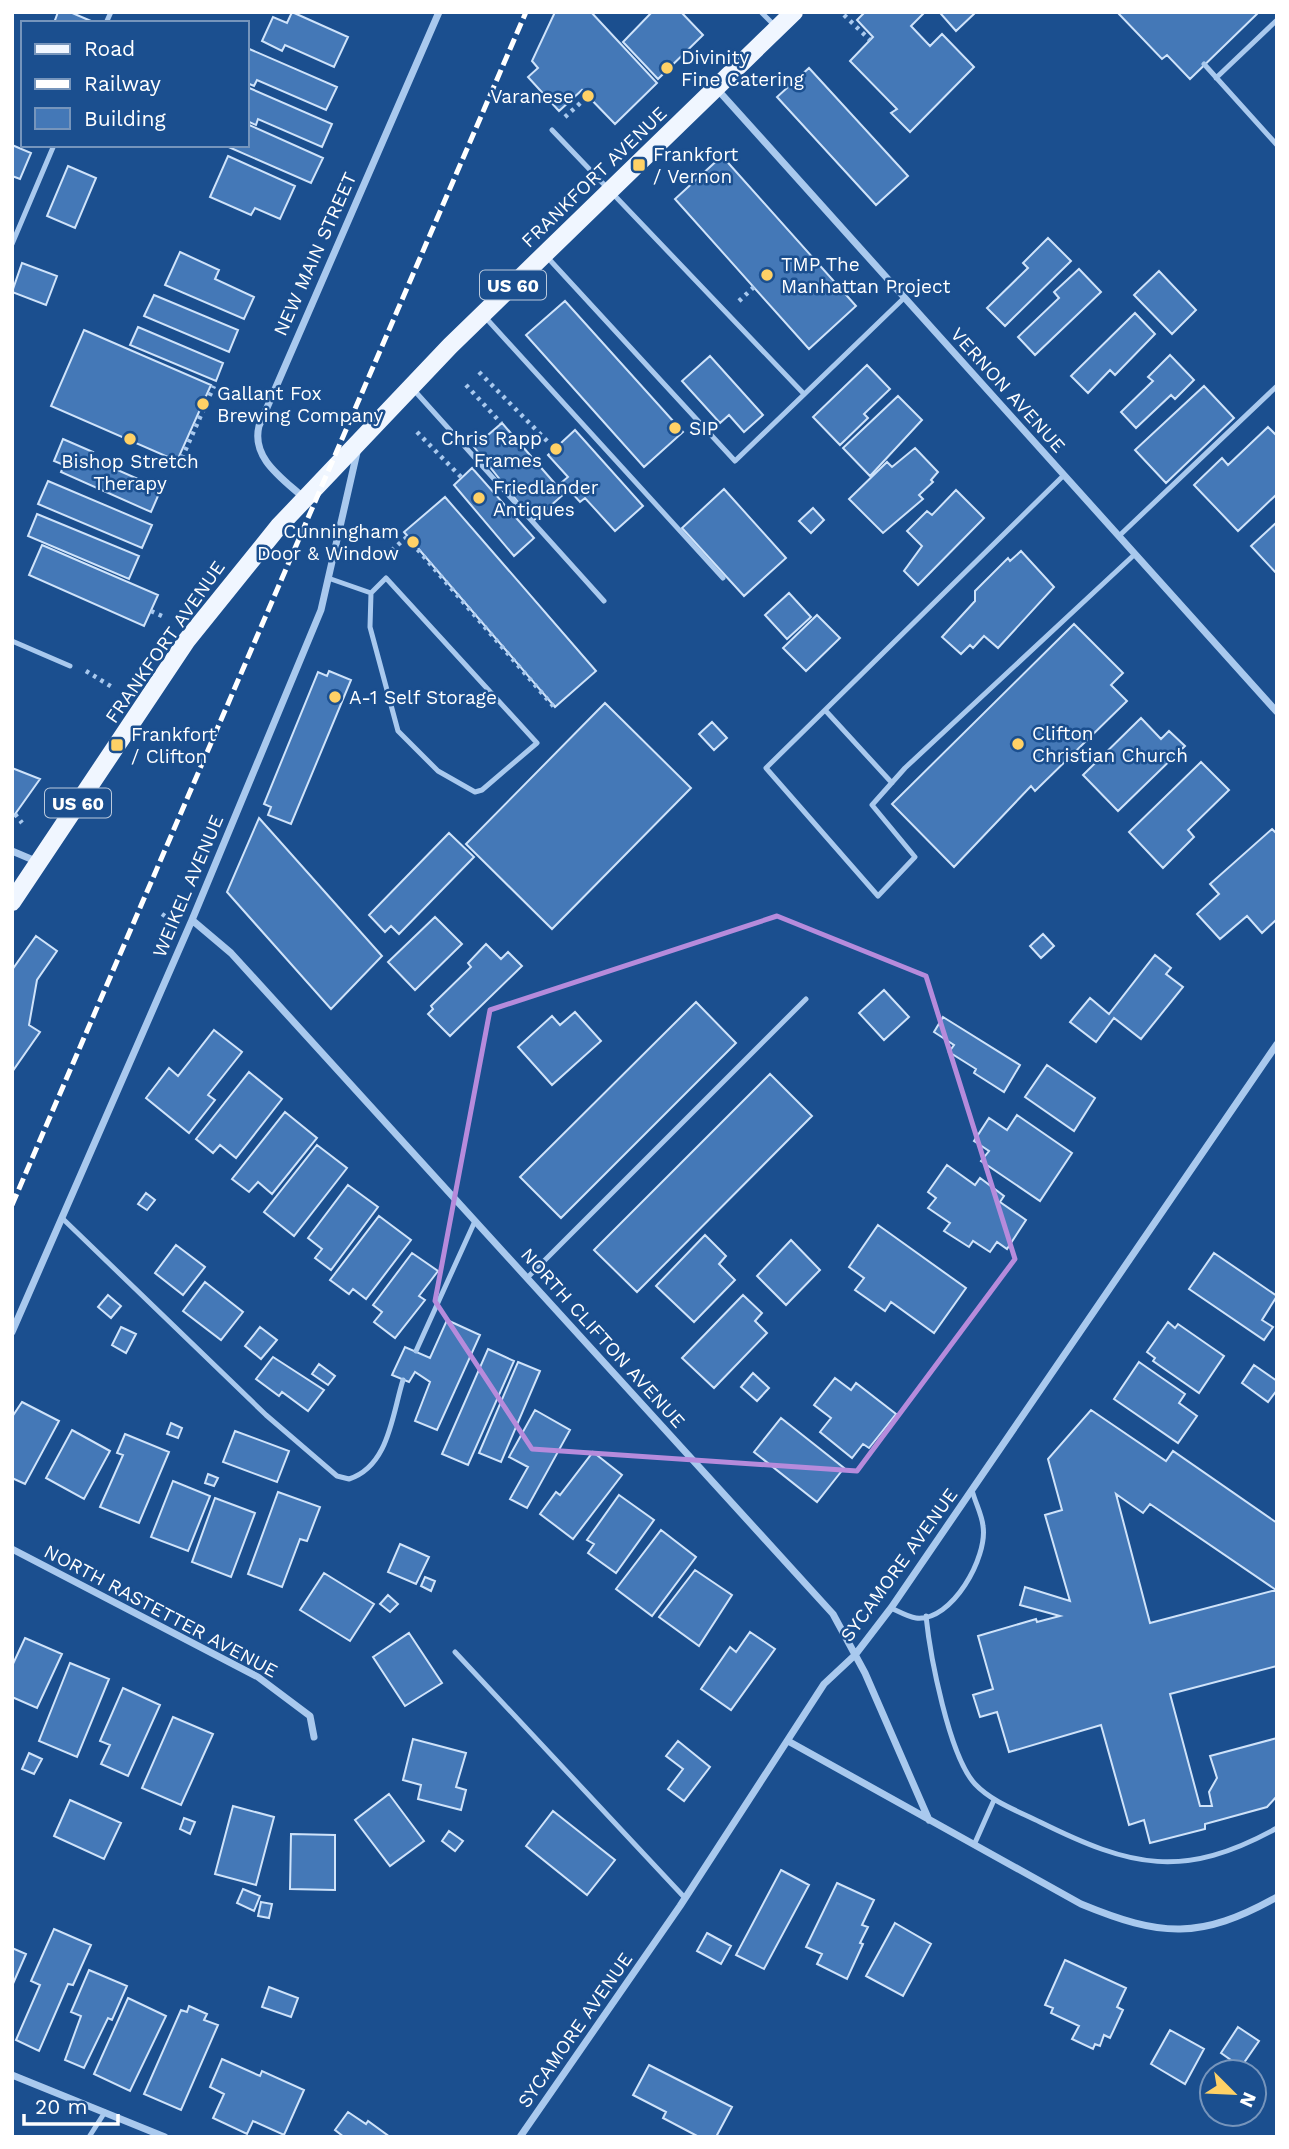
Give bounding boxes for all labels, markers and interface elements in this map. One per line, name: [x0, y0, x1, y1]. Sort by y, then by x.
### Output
legend: [21, 21, 248, 147]
text: Road: [84, 36, 135, 61]
place label: Divinity Fine Catering: [681, 46, 805, 91]
marker: Divinity Fine Catering: [659, 60, 675, 76]
text: Railway: [84, 71, 161, 96]
place label: Varanese: [490, 85, 574, 108]
marker: Varanese: [580, 88, 596, 104]
street label: FRANKFORT AVENUE: [517, 102, 671, 252]
text: Building: [84, 106, 166, 131]
place label: Frankfort / Vernon: [653, 143, 738, 188]
marker: Frankfort / Vernon: [631, 157, 647, 173]
street label: NEW MAIN STREET: [269, 169, 361, 339]
place label: TMP The Manhattan Project: [781, 253, 951, 298]
marker: TMP The Manhattan Project: [759, 267, 775, 283]
road number: US 60: [480, 270, 546, 300]
street label: VERNON AVENUE: [946, 323, 1070, 457]
place label: Gallant Fox Brewing Company: [217, 382, 384, 427]
marker: Gallant Fox Brewing Company: [195, 396, 211, 412]
place label: SIP: [689, 417, 718, 440]
marker: SIP: [667, 420, 683, 436]
place label: Chris Rapp Frames: [441, 427, 542, 472]
marker: Bishop Stretch Therapy: [122, 431, 138, 447]
marker: Chris Rapp Frames: [548, 441, 564, 457]
place label: Bishop Stretch Therapy: [61, 450, 199, 495]
place label: Friedlander Antiques: [493, 476, 599, 521]
marker: Friedlander Antiques: [471, 490, 487, 506]
place label: Cunningham Door & Window: [257, 520, 399, 565]
marker: Cunningham Door & Window: [405, 534, 421, 550]
street label: FRANKFORT AVENUE: [100, 556, 230, 728]
place label: A-1 Self Storage: [349, 686, 497, 709]
marker: A-1 Self Storage: [327, 689, 343, 705]
place label: Clifton Christian Church: [1032, 722, 1188, 767]
place label: Frankfort / Clifton: [131, 723, 216, 768]
marker: Clifton Christian Church: [1010, 736, 1026, 752]
marker: Frankfort / Clifton: [109, 737, 125, 753]
road number: US 60: [45, 788, 111, 818]
street label: WEIKEL AVENUE: [148, 811, 228, 961]
street label: NORTH CLIFTON AVENUE: [516, 1243, 690, 1433]
street label: SYCAMORE AVENUE: [836, 1484, 962, 1646]
street label: NORTH RASTETTER AVENUE: [40, 1540, 282, 1682]
street label: SYCAMORE AVENUE: [513, 1948, 637, 2112]
north arrow: [1198, 2058, 1268, 2128]
scale bar: [24, 2082, 119, 2126]
text: N: [1235, 2089, 1261, 2111]
text: 20 m: [35, 2094, 87, 2119]

